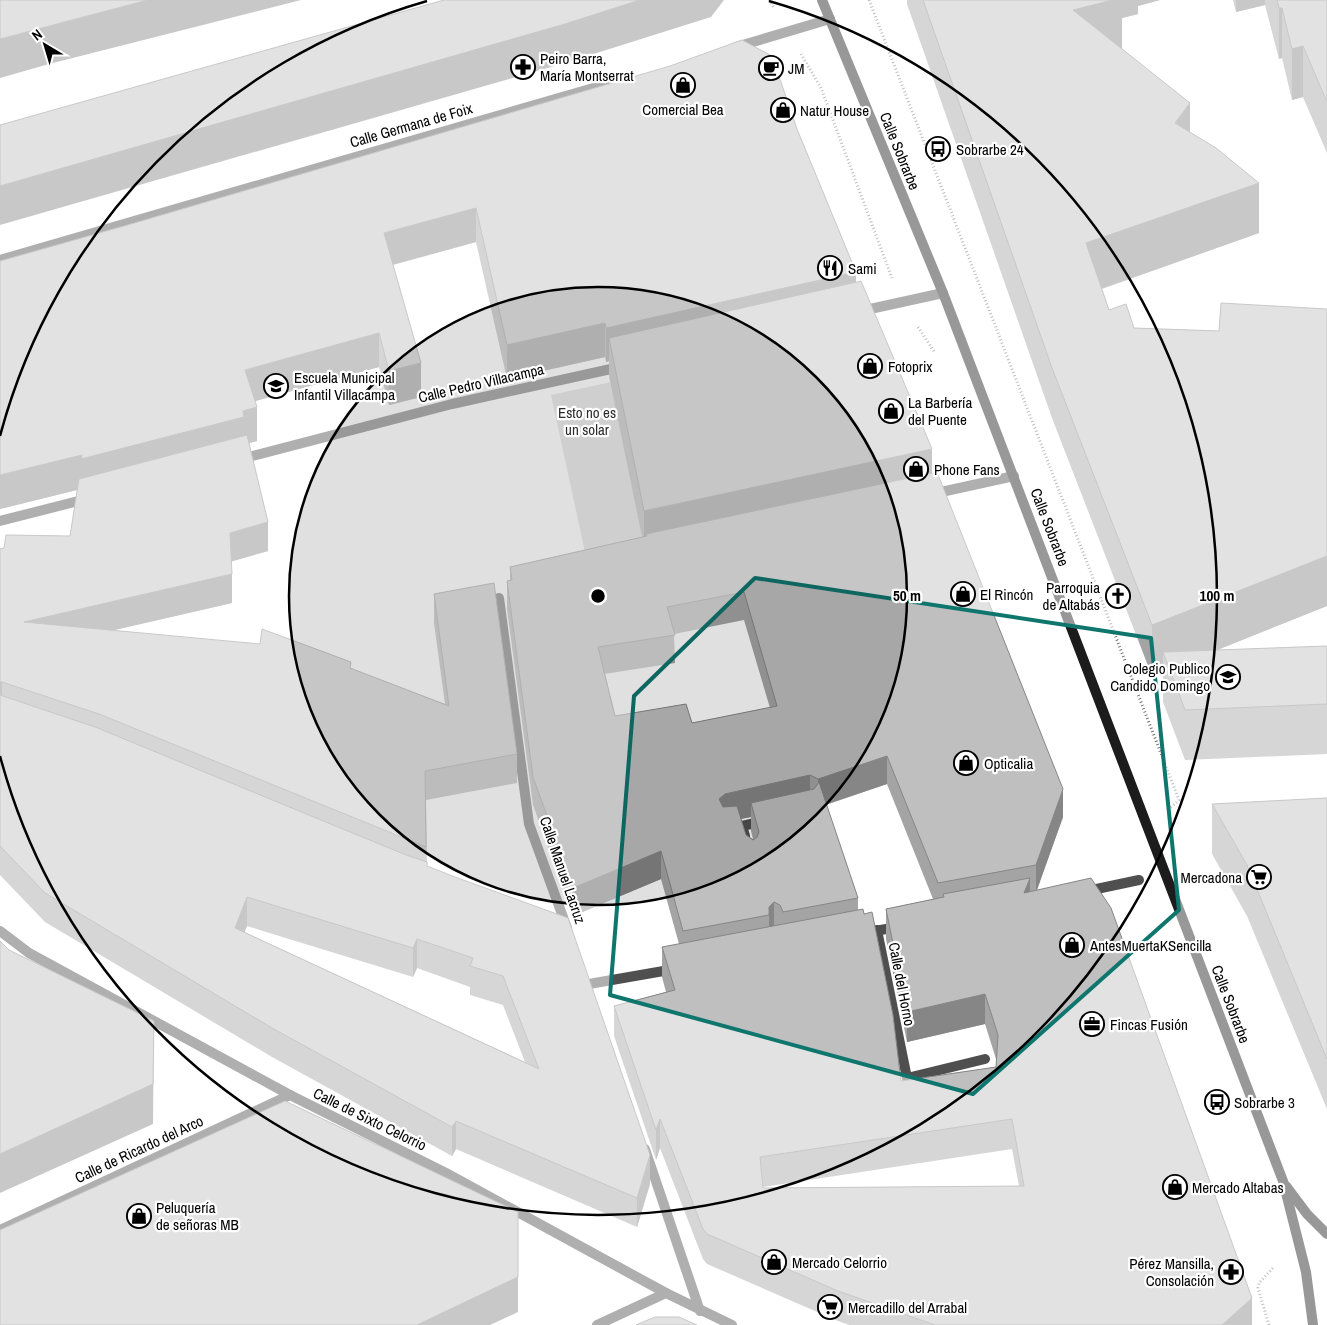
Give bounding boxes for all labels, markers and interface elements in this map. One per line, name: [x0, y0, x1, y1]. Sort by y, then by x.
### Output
north arrow: [20, 20, 70, 70]
text: N: [28, 25, 46, 44]
place label: Peiro Barra, María Montserrat: [540, 48, 634, 86]
pharmacy icon: Peiro Barra, María Montserrat: [510, 54, 536, 80]
cafe icon: JM: [758, 55, 784, 81]
place label: JM: [788, 58, 804, 79]
shop icon: Comercial Bea: [670, 72, 696, 98]
street label: Calle Germana de Foix: [347, 97, 476, 153]
shop icon: Natur House: [770, 97, 796, 123]
place label: Comercial Bea: [642, 99, 724, 120]
place label: Natur House: [800, 100, 869, 121]
street label: Calle Sobrarbe: [875, 109, 925, 193]
bus stop icon: Sobrarbe 24: [925, 136, 951, 162]
place label: Sobrarbe 24: [956, 139, 1024, 160]
restaurant icon: Sami: [817, 255, 843, 281]
place label: Sami: [848, 258, 877, 279]
shop icon: Fotoprix: [857, 353, 883, 379]
place label: Fotoprix: [888, 356, 933, 377]
street label: Calle Pedro Villacampa: [416, 358, 546, 408]
place label: Escuela Municipal Infantil Villacampa: [294, 367, 395, 405]
school or university icon: Escuela Municipal Infantil Villacampa: [263, 373, 289, 399]
place label: La Barbería del Puente: [908, 392, 972, 430]
shop icon: La Barbería del Puente: [878, 398, 904, 424]
park label: Esto no es un solar: [558, 402, 616, 440]
shop icon: Phone Fans: [903, 456, 929, 482]
place label: Phone Fans: [934, 459, 1000, 480]
street label: Calle Sobrarbe: [1025, 485, 1075, 569]
place label: Parroquia de Altabás: [1043, 577, 1100, 615]
shop icon: El Rincón: [950, 581, 976, 607]
church icon: Parroquia de Altabás: [1105, 583, 1131, 609]
place label: El Rincón: [980, 584, 1033, 605]
text: 50 m: [893, 585, 921, 606]
text: 100 m: [1200, 585, 1234, 606]
centre of rings: [589, 587, 607, 605]
place label: Colegio Publico Candido Domingo: [1110, 658, 1210, 696]
school or university icon: Colegio Publico Candido Domingo: [1215, 664, 1241, 690]
shop icon: Opticalia: [953, 750, 979, 776]
place label: Opticalia: [984, 753, 1033, 774]
street label: Calle Manuel Lacruz: [535, 814, 591, 926]
supermarket icon: Mercadona: [1246, 864, 1272, 890]
place label: Mercadona: [1180, 867, 1242, 888]
shop icon: AntesMuertaKSencilla: [1059, 932, 1085, 958]
place label: AntesMuertaKSencilla: [1089, 935, 1212, 956]
street label: Calle del Horno: [884, 940, 920, 1028]
street label: Calle Sobrarbe: [1206, 962, 1256, 1046]
office icon: Fincas Fusión: [1079, 1011, 1105, 1037]
place label: Fincas Fusión: [1110, 1014, 1188, 1035]
street label: Calle de Sixto Celorrio: [310, 1082, 430, 1156]
bus stop icon: Sobrarbe 3: [1204, 1089, 1230, 1115]
place label: Sobrarbe 3: [1234, 1092, 1295, 1113]
street label: Calle de Ricardo del Arco: [71, 1110, 207, 1188]
shop icon: Mercado Altabas: [1162, 1174, 1188, 1200]
place label: Mercado Altabas: [1192, 1177, 1284, 1198]
place label: Peluquería de señoras MB: [156, 1197, 239, 1235]
shop icon: Peluquería de señoras MB: [126, 1203, 152, 1229]
shop icon: Mercado Celorrio: [761, 1249, 787, 1275]
place label: Mercado Celorrio: [792, 1252, 887, 1273]
place label: Pérez Mansilla, Consolación: [1129, 1253, 1214, 1291]
pharmacy icon: Pérez Mansilla, Consolación: [1218, 1259, 1244, 1285]
supermarket icon: Mercadillo del Arrabal: [817, 1294, 843, 1320]
place label: Mercadillo del Arrabal: [848, 1297, 967, 1318]

